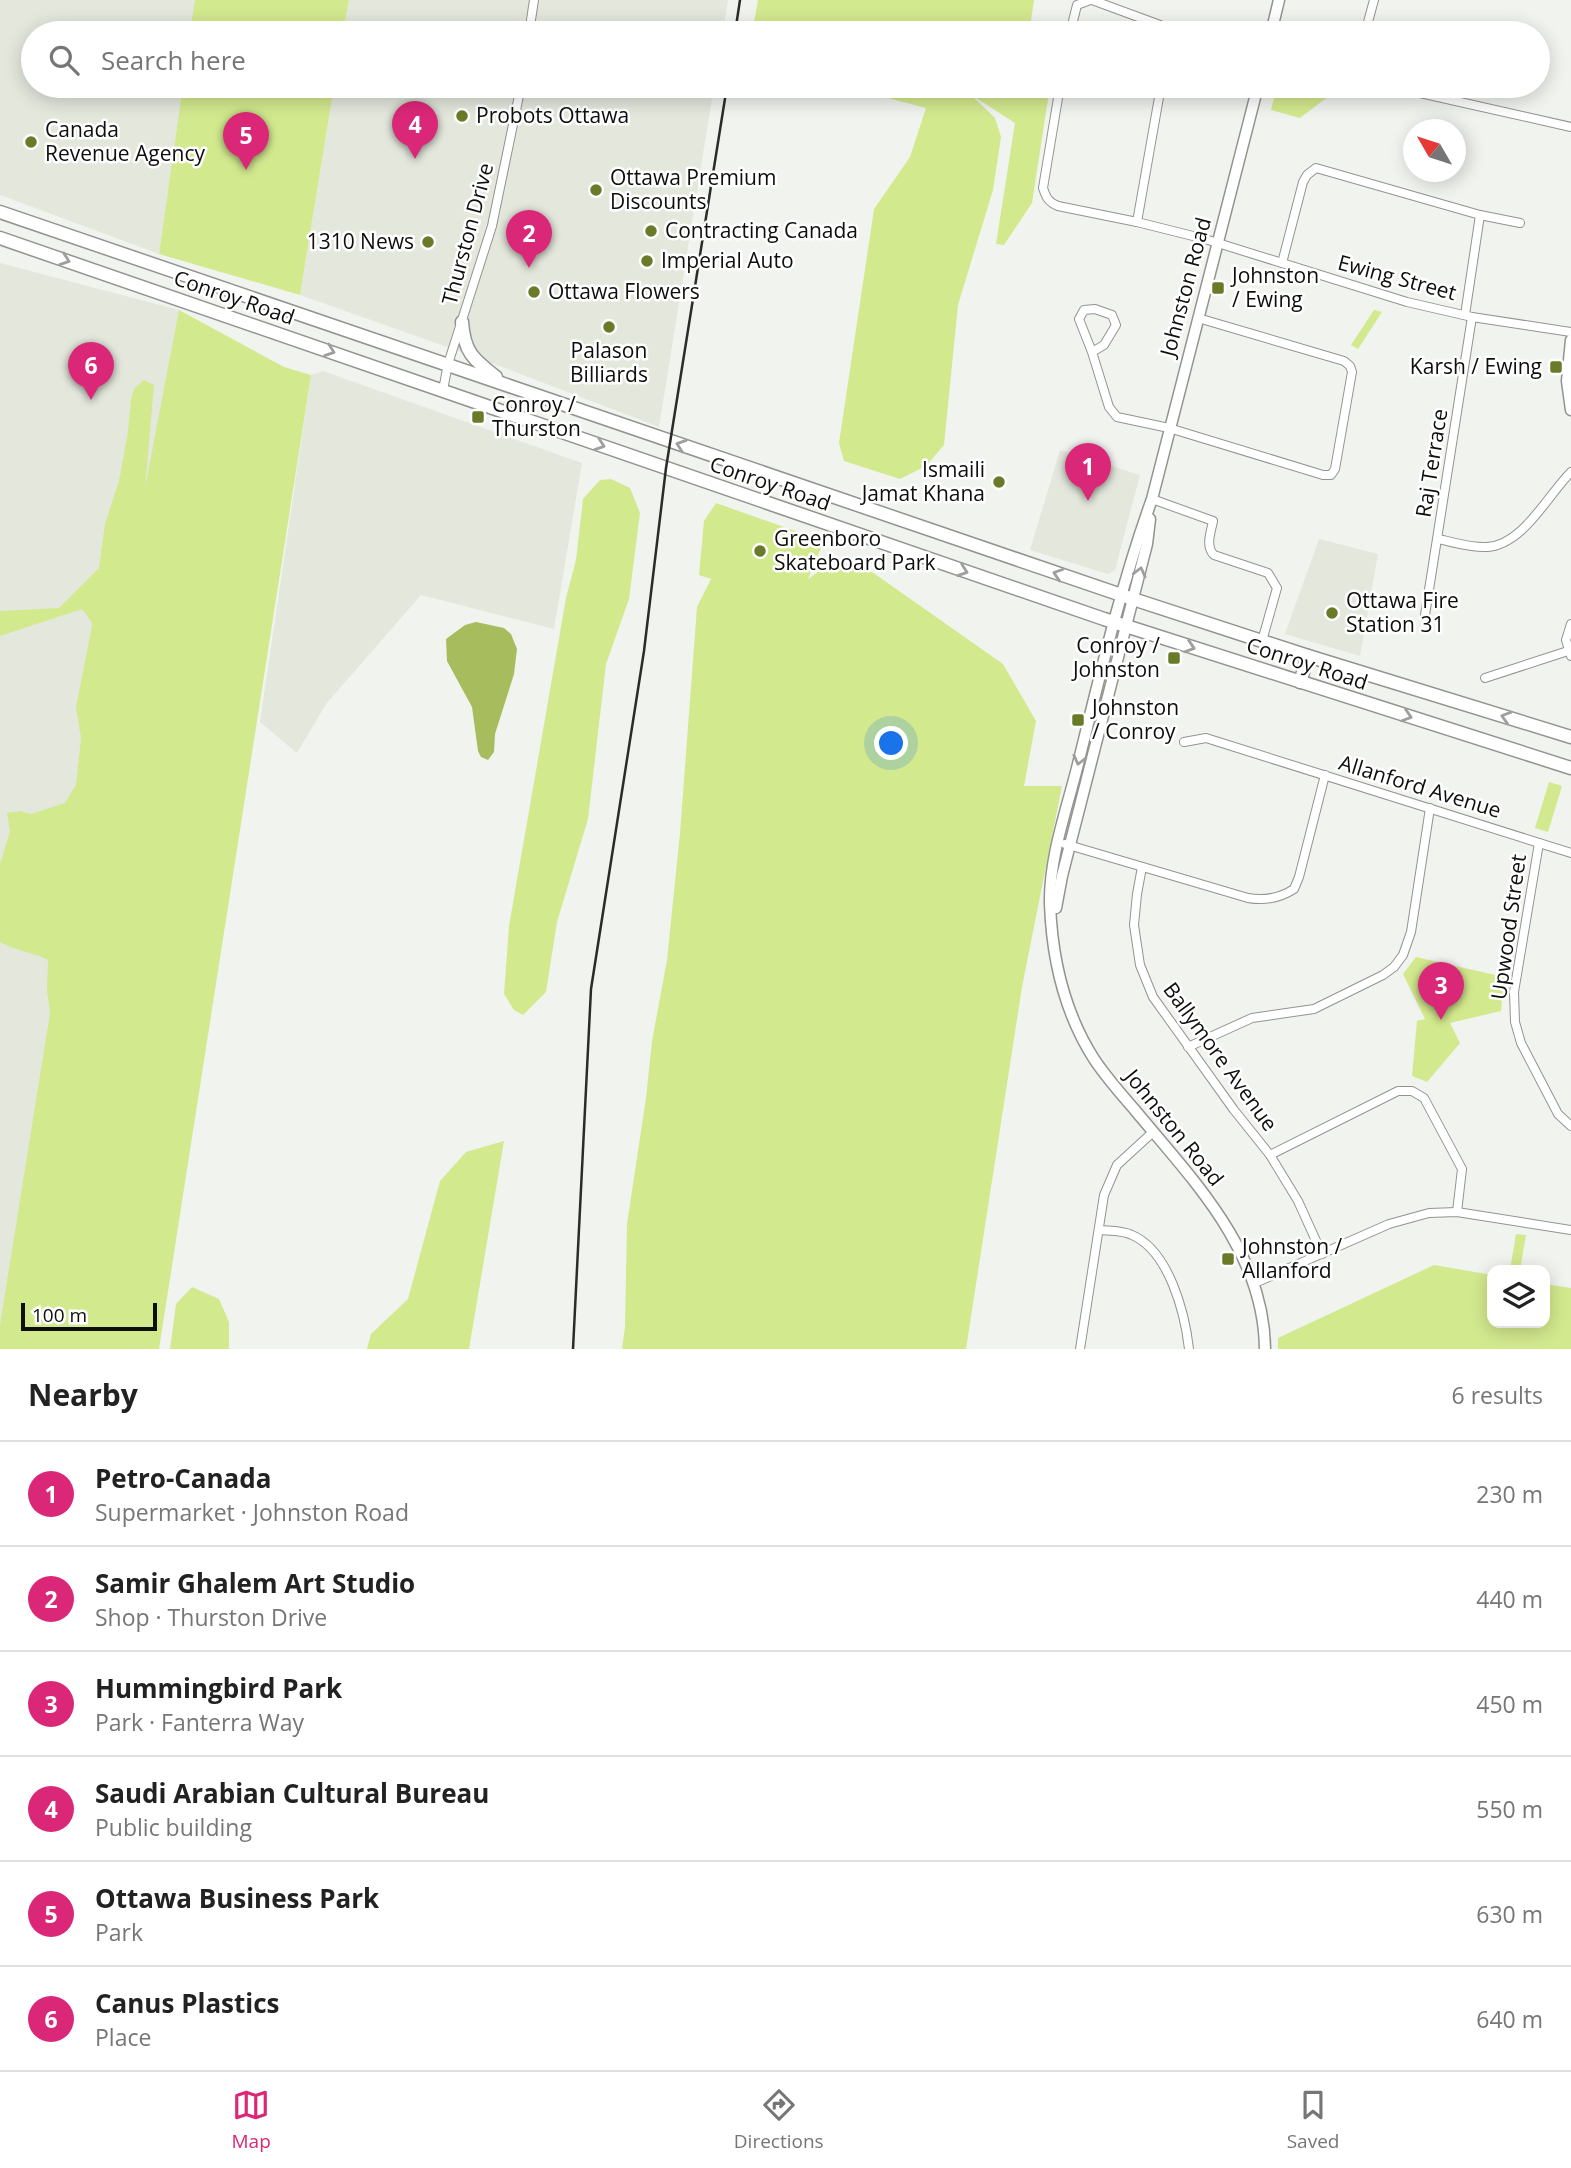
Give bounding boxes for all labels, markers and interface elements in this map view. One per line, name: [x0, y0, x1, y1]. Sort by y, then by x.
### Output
search box: [21, 21, 1550, 98]
icon: search: [45, 41, 83, 79]
text: Search here: [101, 42, 246, 78]
pin: 4: [392, 101, 438, 159]
place label: Probots Ottawa: [476, 101, 629, 129]
marker: Probots Ottawa: [454, 108, 470, 124]
pin: 5: [223, 112, 269, 170]
place label: Canada Revenue Agency: [45, 115, 205, 167]
north arrow: [1403, 119, 1466, 182]
marker: Canada Revenue Agency: [23, 134, 39, 150]
street label: Thurston Drive: [435, 160, 499, 308]
place label: Ottawa Premium Discounts: [610, 163, 776, 215]
marker: Ottawa Premium Discounts: [588, 182, 604, 198]
pin: 2: [506, 210, 552, 268]
street label: Johnston Road: [1153, 214, 1217, 361]
place label: Contracting Canada: [665, 216, 858, 244]
marker: Contracting Canada: [643, 223, 659, 239]
place label: 1310 News: [307, 227, 414, 255]
marker: 1310 News: [420, 234, 436, 250]
place label: Imperial Auto: [661, 246, 794, 274]
street label: Ewing Street: [1335, 248, 1460, 306]
one-way arrow: [58, 252, 70, 266]
marker: Imperial Auto: [639, 253, 655, 269]
place label: Johnston / Ewing: [1230, 261, 1319, 313]
street label: Conroy Road: [170, 263, 298, 331]
place label: Ottawa Flowers: [548, 277, 700, 305]
marker: Johnston / Ewing: [1210, 280, 1226, 296]
marker: Ottawa Flowers: [526, 284, 542, 300]
marker: Palason Billiards: [601, 319, 617, 335]
place label: Palason Billiards: [570, 336, 648, 388]
pin: 6: [68, 342, 114, 400]
one-way arrow: [323, 343, 335, 357]
place label: Karsh / Ewing: [1410, 352, 1542, 380]
marker: Karsh / Ewing: [1548, 359, 1564, 375]
place label: Conroy / Thurston: [492, 390, 581, 442]
street label: Raj Terrace: [1409, 407, 1453, 519]
marker: Conroy / Thurston: [470, 409, 486, 425]
one-way arrow: [593, 437, 606, 451]
one-way arrow: [675, 439, 688, 453]
pin: 1: [1065, 443, 1111, 501]
street label: Conroy Road: [706, 449, 834, 517]
place label: Ismaili Jamat Khana: [860, 455, 985, 507]
marker: Ismaili Jamat Khana: [991, 474, 1007, 490]
place label: Greenboro Skateboard Park: [774, 524, 935, 576]
marker: Greenboro Skateboard Park: [752, 543, 768, 559]
one-way arrow: [957, 563, 969, 577]
one-way arrow: [1132, 566, 1146, 578]
one-way arrow: [1053, 567, 1065, 582]
place label: Ottawa Fire Station 31: [1346, 586, 1459, 638]
marker: Ottawa Fire Station 31: [1324, 605, 1340, 621]
street label: Conroy Road: [1243, 630, 1372, 696]
place label: Conroy / Johnston: [1071, 631, 1160, 683]
one-way arrow: [1184, 639, 1196, 653]
marker: Conroy / Johnston: [1166, 650, 1182, 666]
place label: Johnston / Conroy: [1090, 693, 1179, 745]
one-way arrow: [1401, 708, 1413, 723]
one-way arrow: [1500, 711, 1512, 726]
marker: Johnston / Conroy: [1070, 712, 1086, 728]
your location: [874, 726, 908, 760]
street label: Allanford Avenue: [1336, 748, 1505, 824]
one-way arrow: [1073, 754, 1087, 766]
street label: Upwood Street: [1484, 852, 1532, 1001]
pin: 3: [1418, 962, 1464, 1020]
street label: Ballymore Avenue: [1157, 976, 1284, 1136]
street label: Johnston Road: [1118, 1062, 1231, 1192]
place label: Johnston / Allanford: [1240, 1232, 1342, 1284]
marker: Johnston / Allanford: [1220, 1251, 1236, 1267]
map controls: [1487, 1265, 1550, 1328]
button: layers: [1487, 1265, 1550, 1328]
scale bar: [21, 1300, 158, 1332]
text: 100 m: [32, 1302, 87, 1328]
text: Nearby: [28, 1374, 138, 1415]
text: 6 results: [1452, 1379, 1543, 1411]
text: Petro-Canada: [95, 1460, 271, 1496]
text: 1: [44, 1478, 58, 1510]
text: 230 m: [1476, 1478, 1543, 1510]
text: Supermarket · Johnston Road: [95, 1496, 409, 1528]
text: Samir Ghalem Art Studio: [95, 1565, 415, 1601]
text: 2: [44, 1583, 58, 1615]
text: 440 m: [1476, 1583, 1543, 1615]
text: Shop · Thurston Drive: [95, 1601, 327, 1633]
text: Hummingbird Park: [95, 1670, 342, 1706]
text: 3: [44, 1688, 58, 1720]
text: 450 m: [1476, 1688, 1543, 1720]
text: Park · Fanterra Way: [95, 1706, 304, 1738]
text: Saudi Arabian Cultural Bureau: [95, 1775, 489, 1811]
text: 4: [44, 1793, 58, 1825]
text: 550 m: [1476, 1793, 1543, 1825]
text: Public building: [95, 1811, 252, 1843]
text: Ottawa Business Park: [95, 1880, 379, 1916]
text: 5: [44, 1898, 58, 1930]
text: 630 m: [1476, 1898, 1543, 1930]
text: Park: [95, 1916, 143, 1948]
text: Canus Plastics: [95, 1985, 280, 2021]
text: 6: [44, 2003, 58, 2035]
text: 640 m: [1476, 2003, 1543, 2035]
text: Place: [95, 2021, 151, 2053]
tab: Map: [232, 2086, 271, 2154]
tab: Directions: [734, 2086, 824, 2154]
tab: Saved: [1287, 2086, 1339, 2154]

